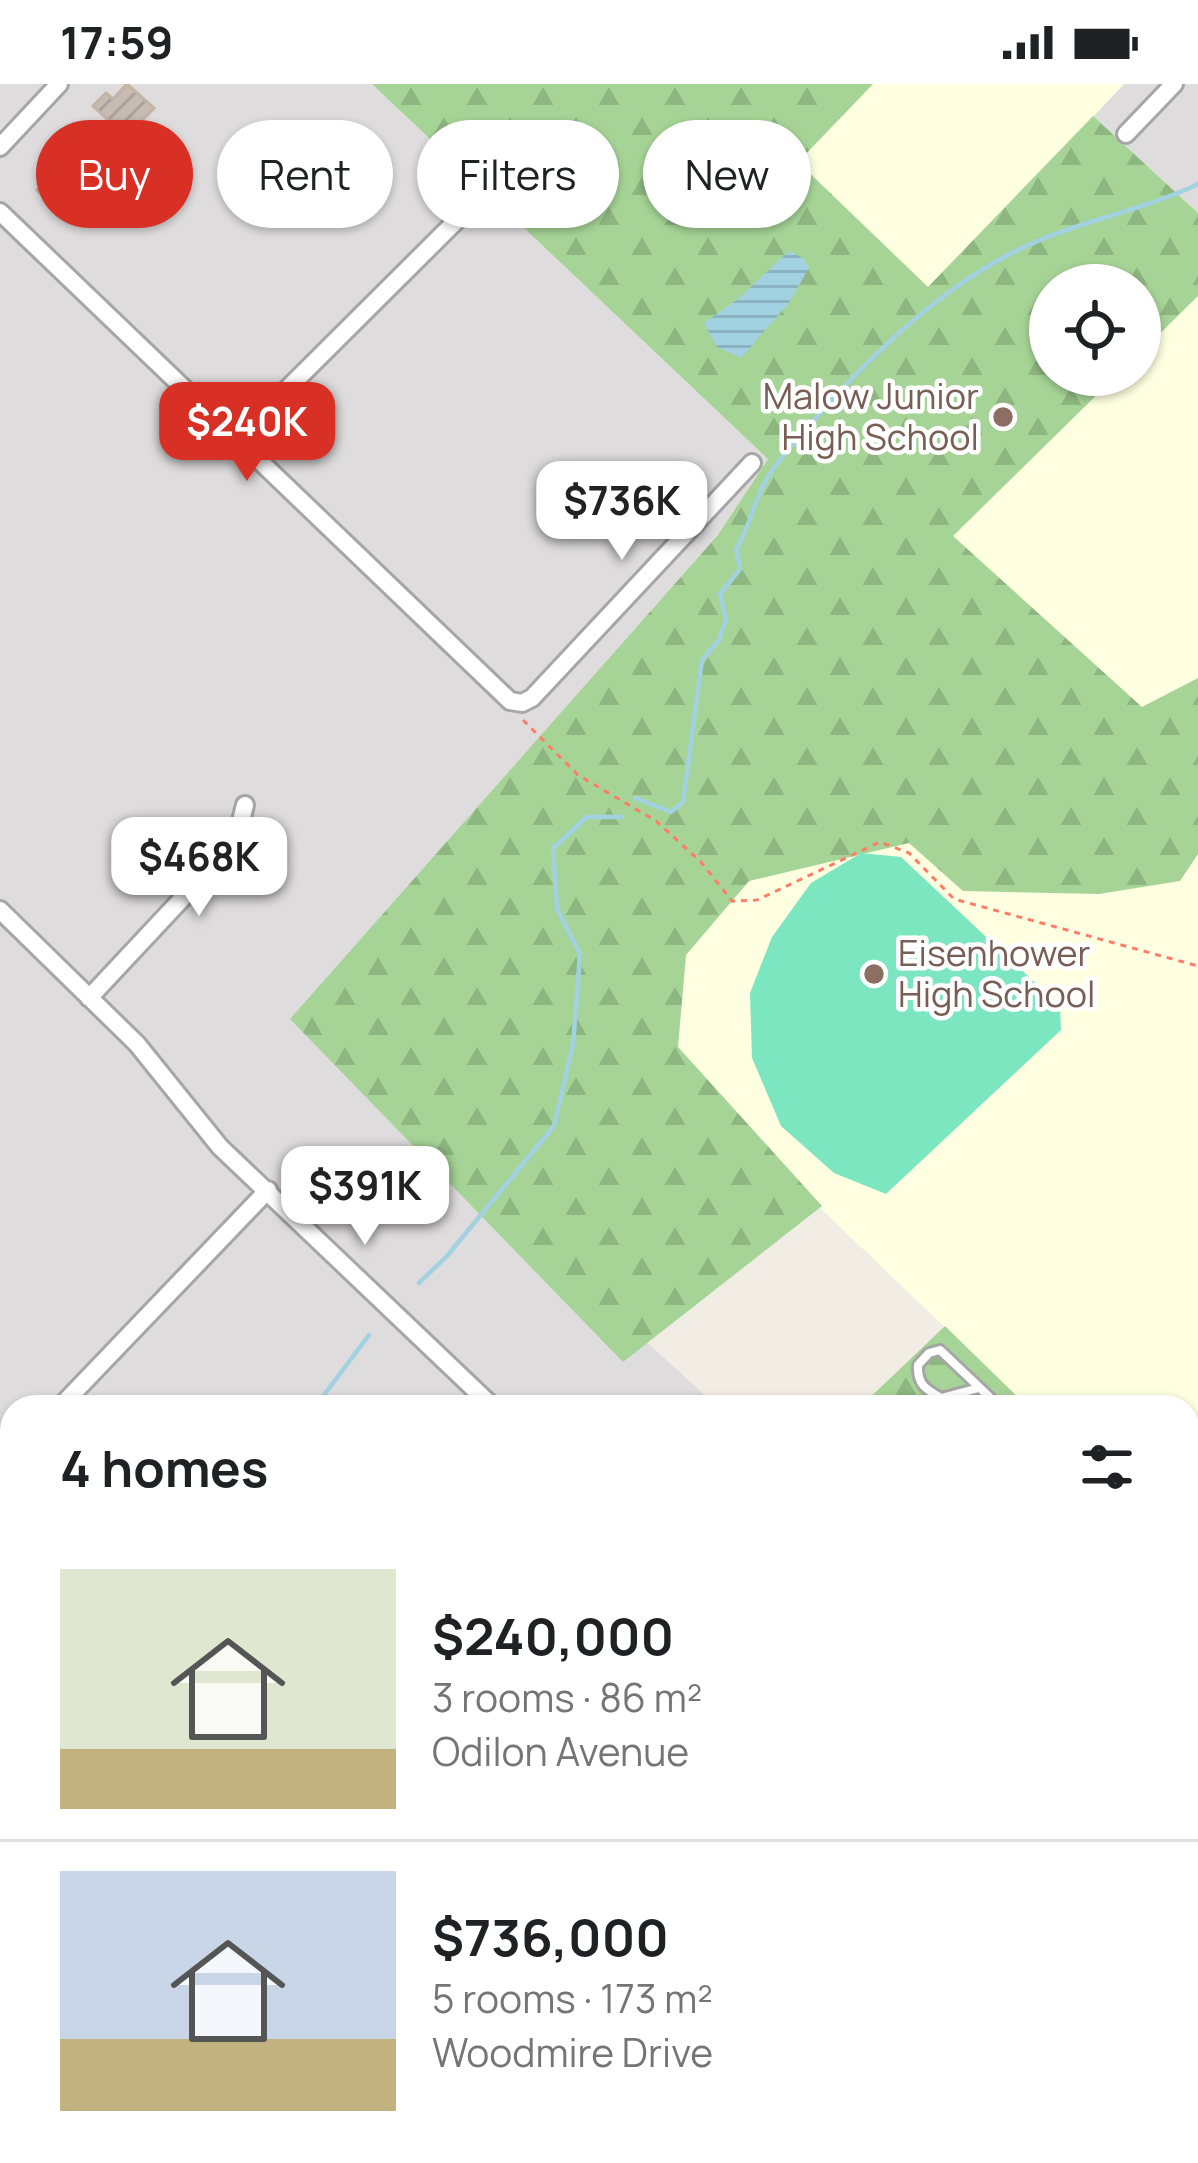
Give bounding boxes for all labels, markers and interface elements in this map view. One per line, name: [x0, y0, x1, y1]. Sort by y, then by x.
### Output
text: 17:59: [60, 11, 173, 73]
chip: Buy: [36, 120, 193, 228]
chip: Rent: [217, 120, 393, 228]
chip: Filters: [417, 120, 619, 228]
chip: New: [643, 120, 811, 228]
map controls: [1029, 264, 1161, 396]
button: locate: [1029, 264, 1161, 396]
place label: Malow Junior High School: [763, 371, 979, 461]
pin: $240K: [163, 382, 331, 484]
text: $240K: [186, 394, 308, 448]
marker: Malow Junior High School: [990, 404, 1016, 430]
pin: $736K: [538, 461, 706, 563]
text: $736K: [563, 473, 681, 527]
pin: $468K: [115, 817, 283, 919]
text: $468K: [138, 829, 260, 883]
place label: Eisenhower High School: [898, 928, 1095, 1018]
marker: Eisenhower High School: [861, 961, 887, 987]
pin: $391K: [281, 1146, 449, 1248]
text: $391K: [308, 1158, 422, 1212]
text: 4 homes: [60, 1433, 268, 1502]
icon: filters: [1074, 1434, 1140, 1500]
text: $240,000: [432, 1601, 674, 1670]
icon: home: [156, 1617, 300, 1761]
text: 3 rooms · 86 m²: [432, 1670, 702, 1724]
text: Odilon Avenue: [432, 1724, 689, 1778]
text: $736,000: [432, 1902, 669, 1971]
icon: home: [156, 1919, 300, 2063]
text: 5 rooms · 173 m²: [432, 1971, 713, 2025]
text: Woodmire Drive: [432, 2025, 713, 2079]

